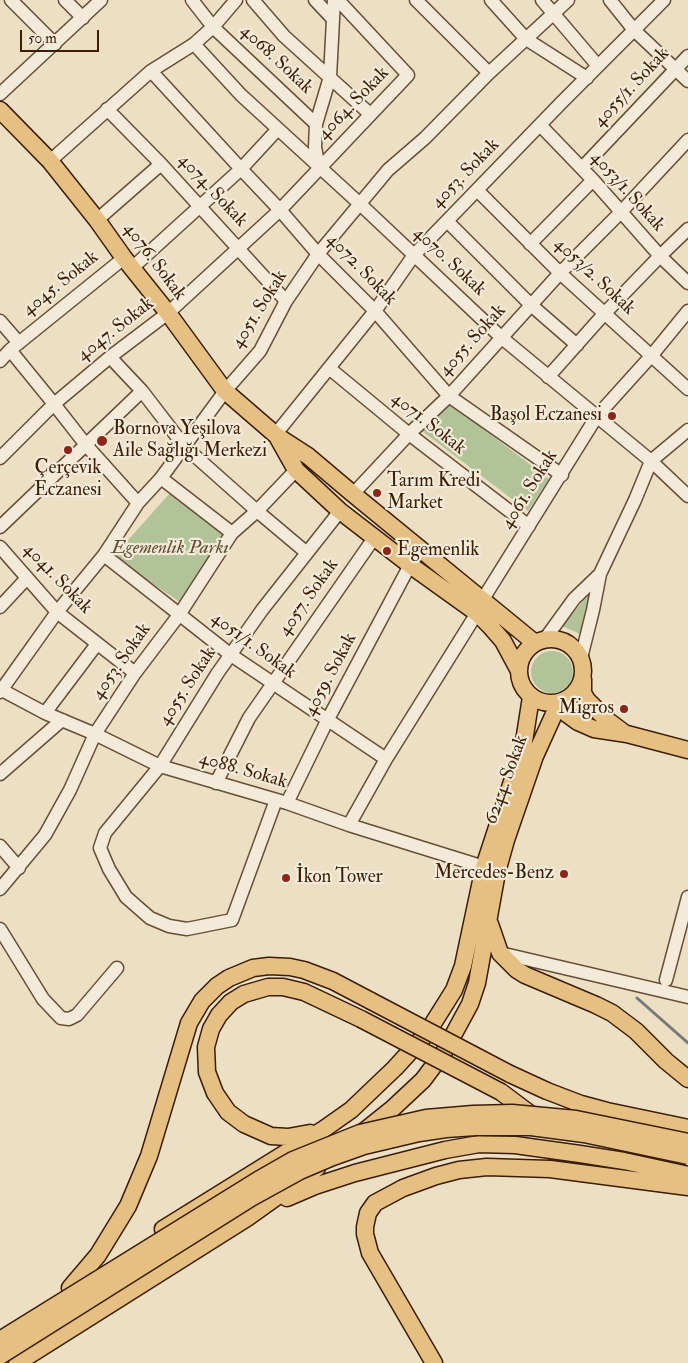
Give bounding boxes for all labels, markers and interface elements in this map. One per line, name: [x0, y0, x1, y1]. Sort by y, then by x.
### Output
scale bar: [22, 20, 101, 52]
street label: 4068. Sokak: [235, 20, 317, 100]
text: 50 m: [28, 29, 57, 48]
street label: 4055/1. Sokak: [589, 43, 675, 133]
street label: 4064. Sokak: [313, 62, 395, 146]
street label: 4053. Sokak: [427, 134, 505, 214]
street label: 4053/1. Sokak: [585, 147, 669, 237]
street label: 4074. Sokak: [172, 150, 252, 232]
street label: 4076. Sokak: [117, 219, 191, 305]
street label: 4070. Sokak: [408, 222, 490, 302]
street label: 4072. Sokak: [321, 229, 401, 311]
street label: 4053/2. Sokak: [548, 233, 640, 321]
street label: 4045. Sokak: [18, 246, 104, 322]
street label: 4051. Sokak: [227, 267, 293, 353]
street label: 4047. Sokak: [73, 293, 159, 367]
street label: 4055. Sokak: [435, 300, 511, 382]
street label: 4071. Sokak: [386, 388, 470, 460]
place label: Başol Eczanesi: [490, 405, 602, 427]
marker: Başol Eczanesi: [606, 410, 618, 422]
place label: Bornova Yeşilova Aile Sağlığı Merkezi: [113, 419, 267, 463]
marker: Bornova Yeşilova Aile Sağlığı Merkezi: [95, 434, 109, 448]
marker: Çerçevik Eczanesi: [62, 444, 74, 456]
street label: 4061. Sokak: [497, 446, 563, 534]
place label: Çerçevik Eczanesi: [34, 458, 102, 502]
place label: Tarım Kredi Market: [387, 471, 480, 515]
marker: Tarım Kredi Market: [371, 487, 383, 499]
park label: Egemenlik Parkı: [111, 538, 229, 560]
street label: 4041. Sokak: [18, 539, 96, 619]
place label: Egemenlik: [397, 540, 479, 562]
marker: Egemenlik: [381, 545, 393, 557]
street label: 4057. Sokak: [274, 555, 344, 641]
street label: 4051/1. Sokak: [206, 607, 300, 685]
street label: 4053. Sokak: [87, 619, 157, 705]
street label: 4059. Sokak: [300, 629, 362, 721]
street label: 4055. Sokak: [154, 643, 222, 731]
place label: Migros: [559, 698, 614, 720]
marker: Migros: [618, 703, 630, 715]
street label: 6244. Sokak: [480, 732, 534, 828]
street label: 4088. Sokak: [196, 748, 290, 794]
place label: Mercedes-Benz: [434, 863, 554, 885]
place label: İkon Tower: [296, 867, 383, 889]
marker: Mercedes-Benz: [558, 868, 570, 880]
marker: İkon Tower: [280, 872, 292, 884]

